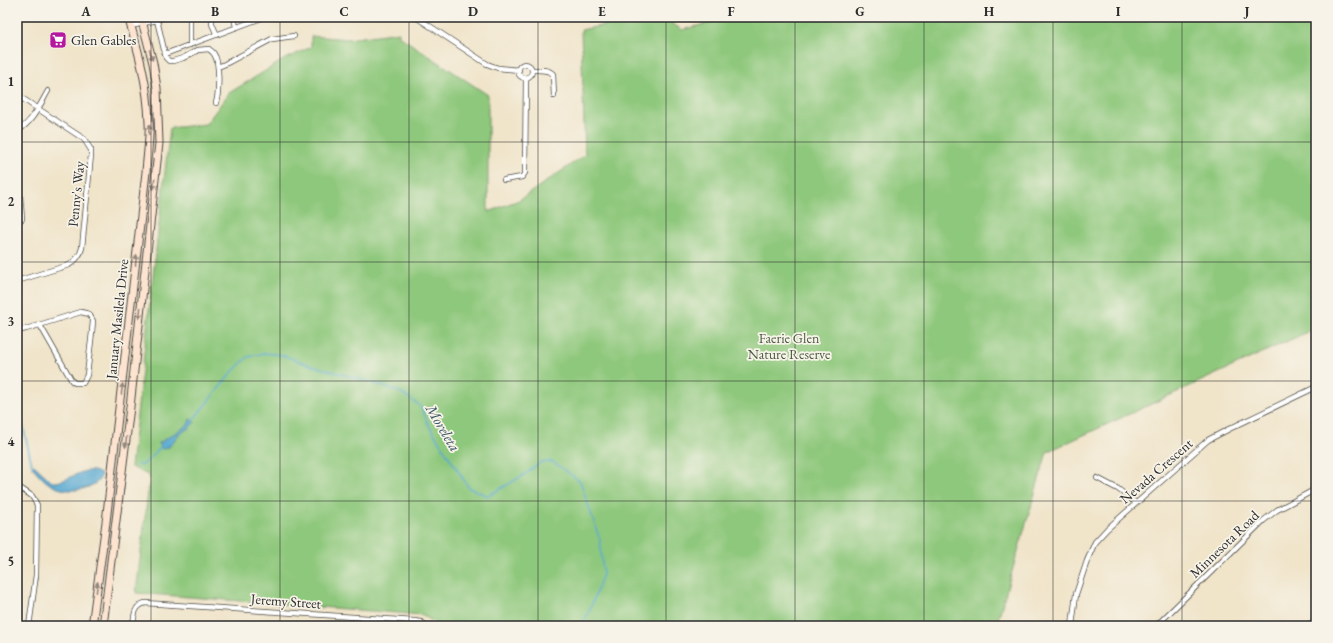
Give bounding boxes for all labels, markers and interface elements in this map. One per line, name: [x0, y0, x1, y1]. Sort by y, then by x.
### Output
text: A: [80, 3, 91, 20]
text: B: [211, 3, 219, 20]
text: C: [339, 3, 349, 20]
text: D: [468, 3, 478, 20]
text: E: [598, 3, 606, 20]
text: F: [727, 3, 735, 20]
text: G: [855, 3, 865, 20]
text: H: [984, 3, 995, 20]
text: I: [1116, 3, 1121, 20]
text: J: [1243, 3, 1250, 20]
supermarket icon: Glen Gables: [48, 30, 68, 50]
place label: Glen Gables: [71, 31, 137, 49]
one-way arrow: [148, 49, 154, 61]
text: 1: [8, 73, 15, 90]
one-way arrow: [146, 123, 152, 136]
street label: Penny's Way: [64, 159, 88, 228]
one-way arrow: [151, 178, 157, 190]
text: 2: [8, 193, 15, 210]
one-way arrow: [133, 254, 140, 266]
street label: January Masilela Drive: [102, 258, 132, 381]
one-way arrow: [137, 307, 143, 319]
text: 3: [8, 313, 15, 330]
park label: Faerie Glen Nature Reserve: [748, 329, 831, 363]
one-way arrow: [119, 383, 125, 395]
water label: Moreleta: [421, 400, 465, 455]
text: 4: [8, 433, 15, 450]
street label: Nevada Crescent: [1116, 434, 1197, 508]
one-way arrow: [123, 436, 129, 448]
street label: Minnesota Road: [1185, 506, 1263, 582]
text: 5: [8, 553, 14, 570]
one-way arrow: [94, 581, 100, 593]
street label: Jeremy Street: [249, 589, 322, 612]

